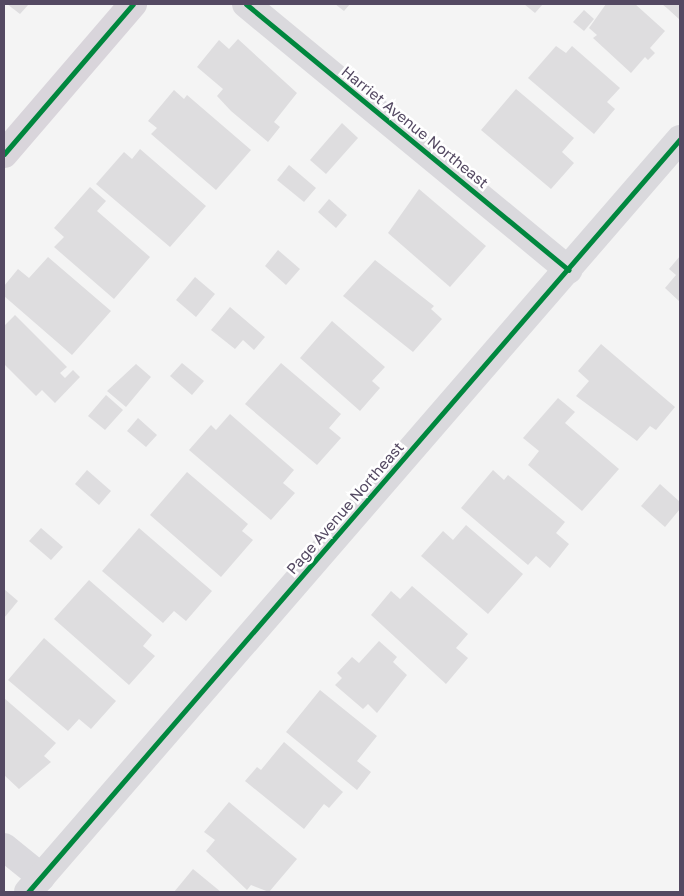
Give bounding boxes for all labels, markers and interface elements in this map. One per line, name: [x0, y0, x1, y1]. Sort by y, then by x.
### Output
street label: Harriet Avenue Northeast: [338, 62, 492, 192]
street label: Page Avenue Northeast: [283, 438, 407, 578]

